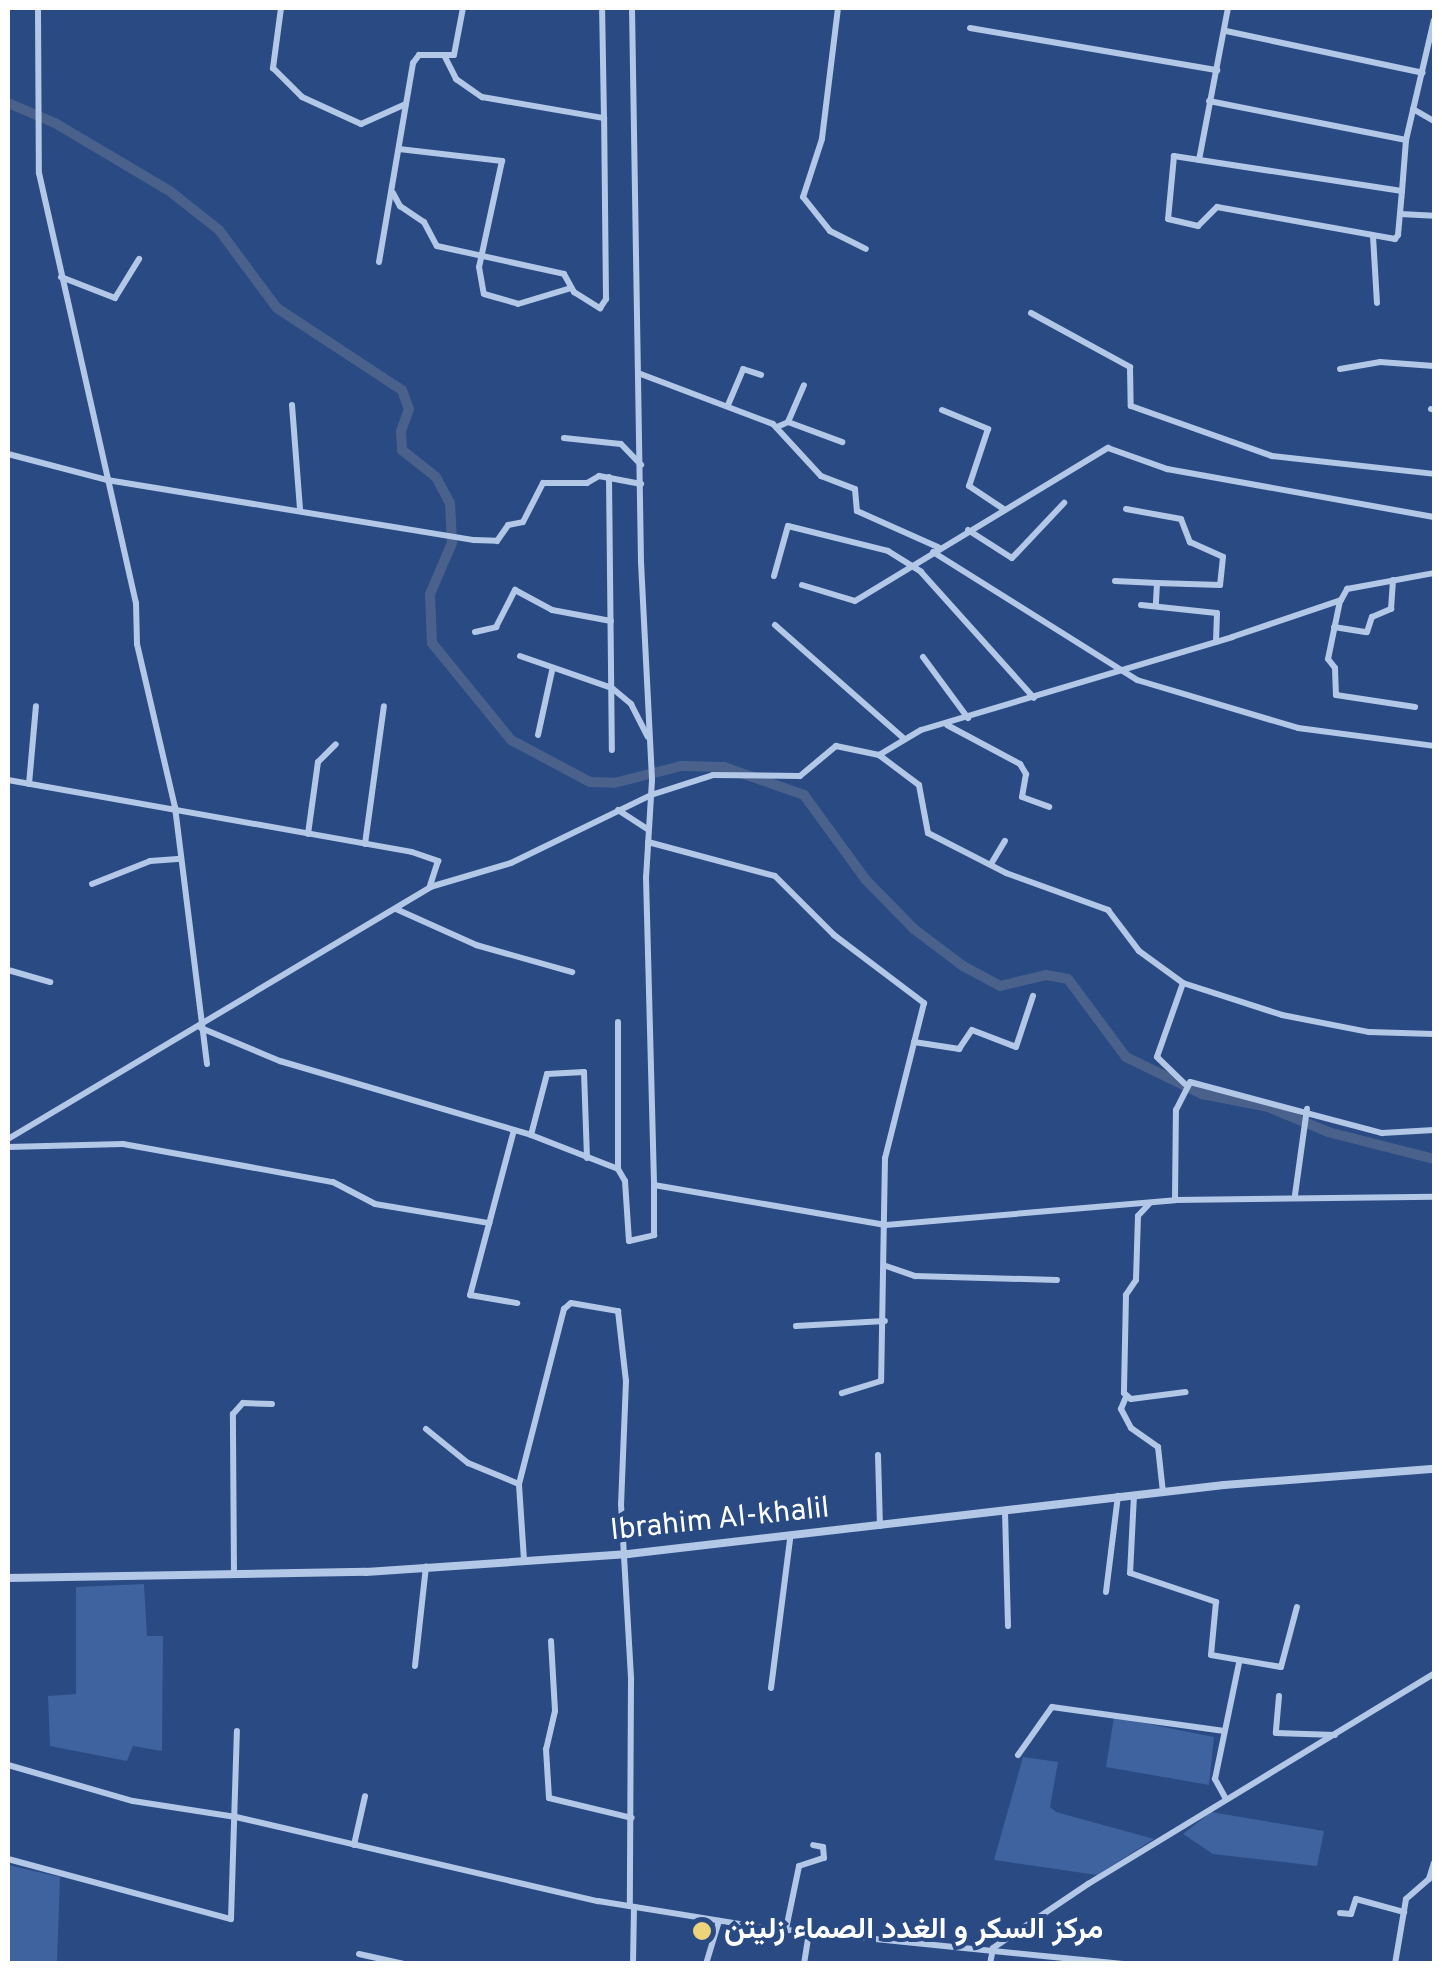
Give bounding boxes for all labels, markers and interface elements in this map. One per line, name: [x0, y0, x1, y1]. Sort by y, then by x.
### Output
street label: Ibrahim Al-khalil: [608, 1492, 832, 1550]
place label: مركز السكر و الغدد الصماء زليتن: [724, 1913, 1103, 1949]
marker: مركز السكر و الغدد الصماء زليتن: [689, 1918, 715, 1944]

